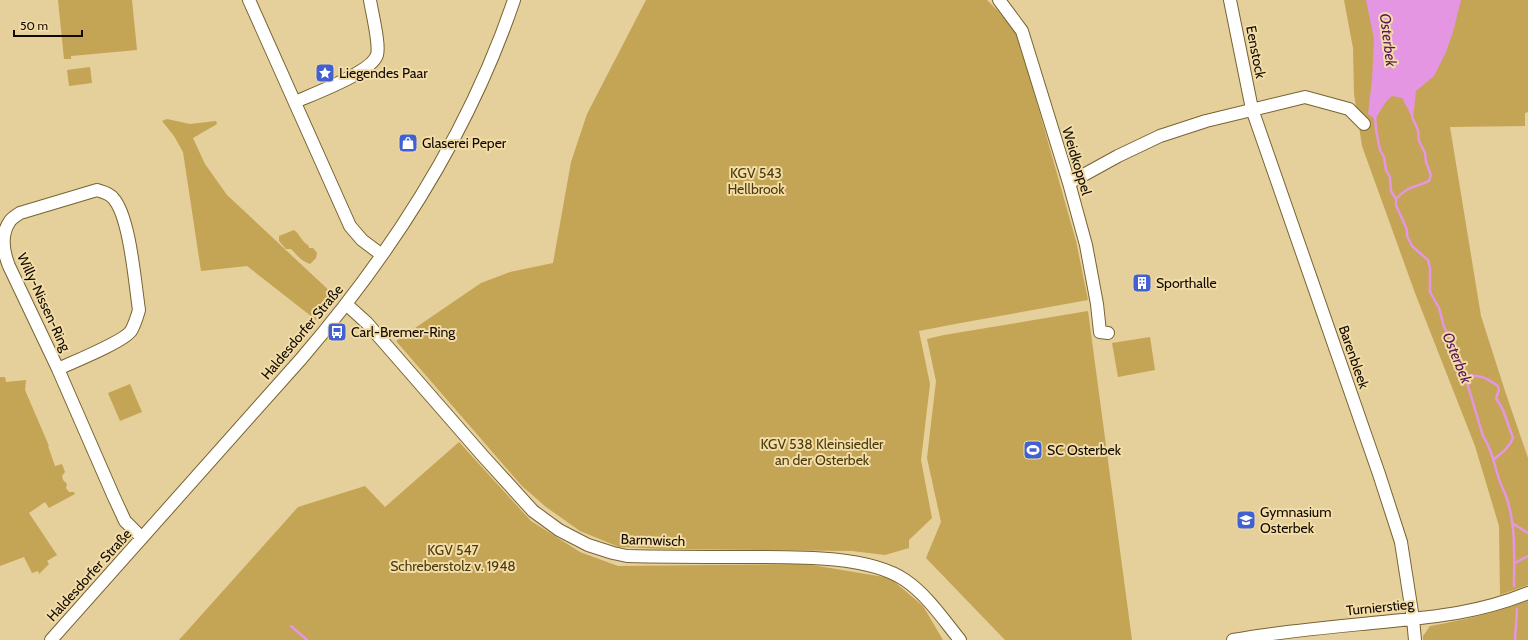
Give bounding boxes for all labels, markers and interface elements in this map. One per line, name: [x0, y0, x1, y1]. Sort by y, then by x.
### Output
scale bar: [14, 12, 82, 38]
water label: Osterbek: [1376, 12, 1400, 68]
text: 50 m: [20, 18, 48, 33]
street label: Eenstock: [1242, 24, 1270, 81]
place icon: Liegendes Paar: [314, 62, 336, 84]
place label: Liegendes Paar: [339, 64, 428, 82]
street label: Weidkoppel: [1058, 125, 1096, 198]
shop icon: Glaserei Peper: [397, 132, 419, 154]
place label: Glaserei Peper: [422, 134, 507, 152]
park label: KGV 543 Hellbrook: [727, 164, 785, 198]
street label: Willy-Nissen-Ring: [13, 250, 75, 355]
building icon: Sporthalle: [1131, 272, 1153, 294]
place label: Sporthalle: [1156, 274, 1217, 292]
street label: Haldesdorfer Straße: [257, 281, 347, 383]
bus stop icon: Carl-Bremer-Ring: [326, 321, 348, 343]
place label: Carl-Bremer-Ring: [351, 323, 456, 341]
street label: Barenbleek: [1335, 323, 1373, 392]
water label: Osterbek: [1439, 330, 1476, 387]
park label: KGV 538 Kleinsiedler an der Osterbek: [760, 435, 884, 469]
sports icon: SC Osterbek: [1022, 439, 1044, 461]
place label: SC Osterbek: [1047, 441, 1122, 459]
place label: Gymnasium Osterbek: [1260, 503, 1331, 537]
school or university icon: Gymnasium Osterbek: [1235, 509, 1257, 531]
street label: Haldesdorfer Straße: [43, 525, 135, 625]
street label: Barmwisch: [620, 530, 686, 550]
park label: KGV 547 Schreberstolz v. 1948: [390, 541, 516, 575]
street label: Turnierstieg: [1345, 594, 1416, 620]

